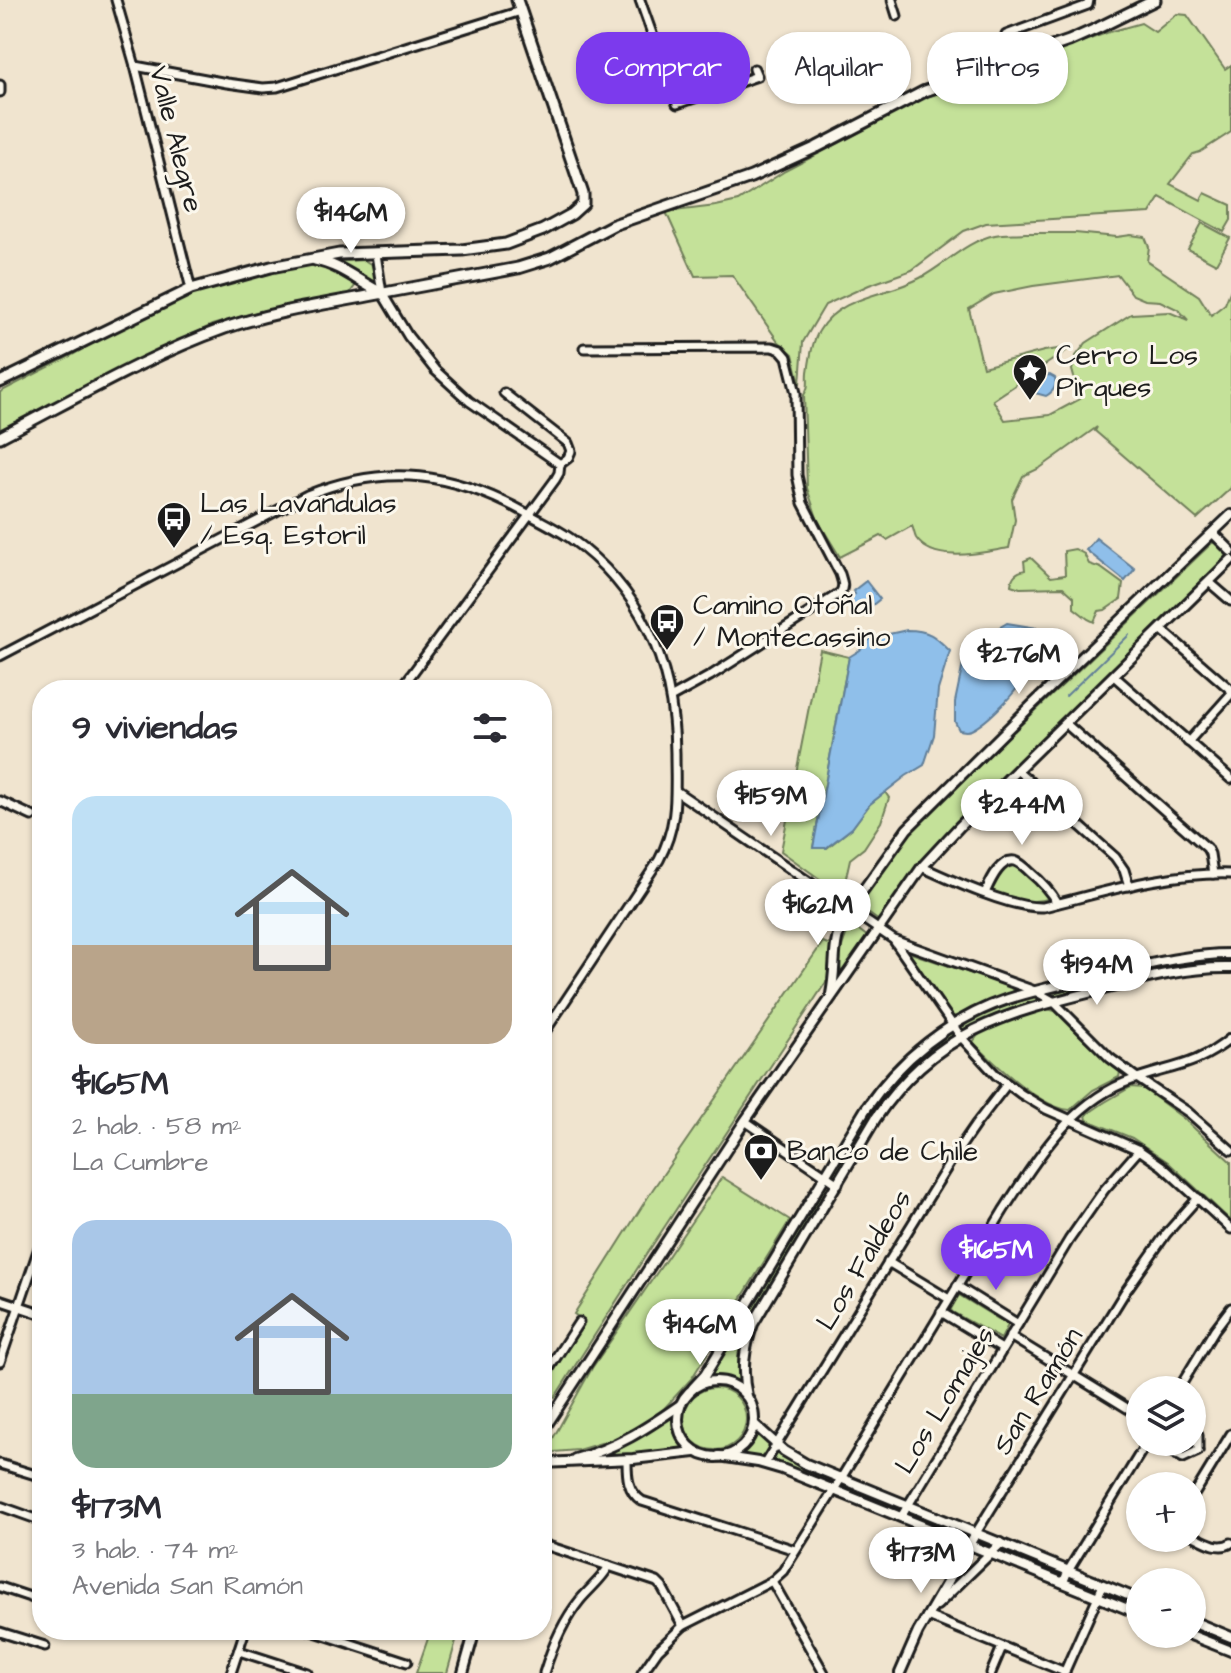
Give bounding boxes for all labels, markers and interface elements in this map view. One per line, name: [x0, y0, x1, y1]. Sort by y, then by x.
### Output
chip: Comprar: [576, 32, 750, 104]
chip: Alquilar: [766, 32, 911, 104]
chip: Filtros: [927, 32, 1068, 104]
street label: Valle Alegre: [138, 62, 213, 216]
pin: $146M: [295, 187, 407, 255]
text: $146M: [314, 195, 388, 231]
place label: Cerro Los Pirques: [1056, 336, 1198, 407]
place icon: Cerro Los Pirques: [1011, 352, 1049, 402]
place label: Las Lavandulas / Esq. Estoril: [200, 484, 397, 555]
bus stop icon: Las Lavandulas / Esq. Estoril: [155, 500, 193, 550]
place label: Camino Otoñal / Montecassino: [693, 586, 891, 657]
bus stop icon: Camino Otoñal / Montecassino: [648, 602, 686, 652]
pin: $276M: [963, 628, 1075, 696]
text: $276M: [977, 636, 1061, 672]
text: 9 viviendas: [72, 704, 238, 752]
icon: filters: [468, 706, 512, 750]
pin: $159M: [715, 770, 827, 838]
text: $159M: [735, 778, 807, 814]
pin: $244M: [966, 779, 1078, 847]
text: $244M: [979, 787, 1065, 823]
icon: home: [220, 848, 364, 992]
pin: $162M: [762, 879, 874, 947]
text: $162M: [783, 887, 853, 923]
pin: $194M: [1041, 939, 1153, 1007]
text: $194M: [1061, 947, 1133, 983]
text: $165M: [72, 1060, 169, 1108]
text: 2 hab. · 58 m²: [72, 1108, 242, 1144]
bank icon: Banco de Chile: [742, 1132, 780, 1182]
place label: Banco de Chile: [787, 1132, 978, 1171]
text: La Cumbre: [72, 1144, 209, 1180]
street label: Los Faldeos: [807, 1182, 921, 1338]
pin: $165M: [940, 1224, 1052, 1292]
text: $165M: [959, 1232, 1033, 1268]
icon: home: [220, 1272, 364, 1416]
pin: $146M: [644, 1299, 756, 1367]
text: $146M: [663, 1307, 737, 1343]
street label: Los Lomajes: [886, 1319, 1004, 1481]
street label: San Ramón: [984, 1320, 1092, 1462]
map controls: [1126, 1376, 1206, 1648]
button: layers: [1126, 1376, 1206, 1456]
button: +: [1126, 1472, 1206, 1552]
text: $173M: [72, 1484, 162, 1532]
pin: $173M: [865, 1527, 977, 1595]
text: 3 hab. · 74 m²: [72, 1532, 239, 1568]
text: $173M: [887, 1535, 955, 1571]
text: Avenida San Ramón: [72, 1568, 303, 1604]
button: −: [1126, 1568, 1206, 1648]

